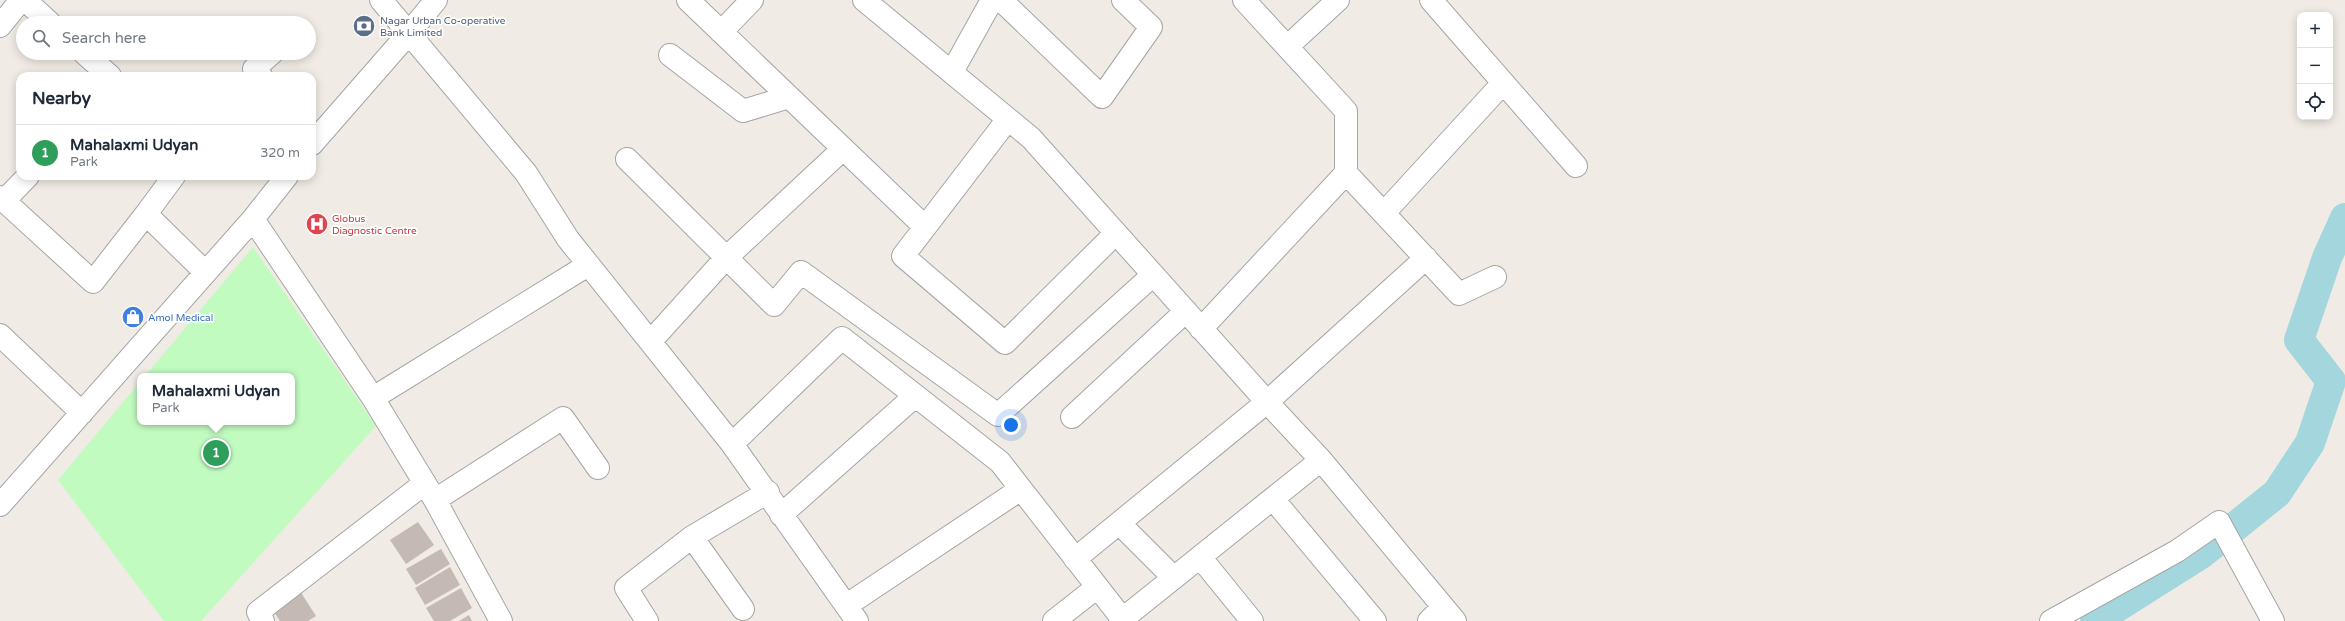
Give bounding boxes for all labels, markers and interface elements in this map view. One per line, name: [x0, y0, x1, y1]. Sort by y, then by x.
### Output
map controls: [2297, 12, 2333, 120]
button: +: [2297, 12, 2333, 48]
bank icon: Nagar Urban Co-operative Bank Limited: [351, 13, 377, 39]
place label: Nagar Urban Co-operative Bank Limited: [380, 15, 506, 39]
search box: [16, 16, 316, 60]
icon: search: [30, 27, 52, 49]
text: Search here: [62, 29, 146, 47]
button: −: [2297, 48, 2333, 84]
button: locate: [2297, 84, 2333, 120]
text: Nearby: [32, 88, 91, 109]
text: Mahalaxmi Udyan: [70, 136, 198, 154]
text: 1: [41, 145, 49, 161]
text: 320 m: [260, 145, 300, 161]
text: Park: [70, 154, 98, 170]
hospital icon: Globus Diagnostic Centre: [304, 211, 330, 237]
place label: Globus Diagnostic Centre: [332, 213, 417, 237]
shop icon: Amol Medical: [120, 304, 146, 330]
place label: Amol Medical: [148, 312, 213, 324]
popup: [137, 373, 295, 425]
text: Mahalaxmi Udyan: [152, 382, 280, 400]
text: Park: [152, 400, 180, 416]
your location: [1001, 415, 1021, 435]
pin: 1: [203, 438, 229, 468]

